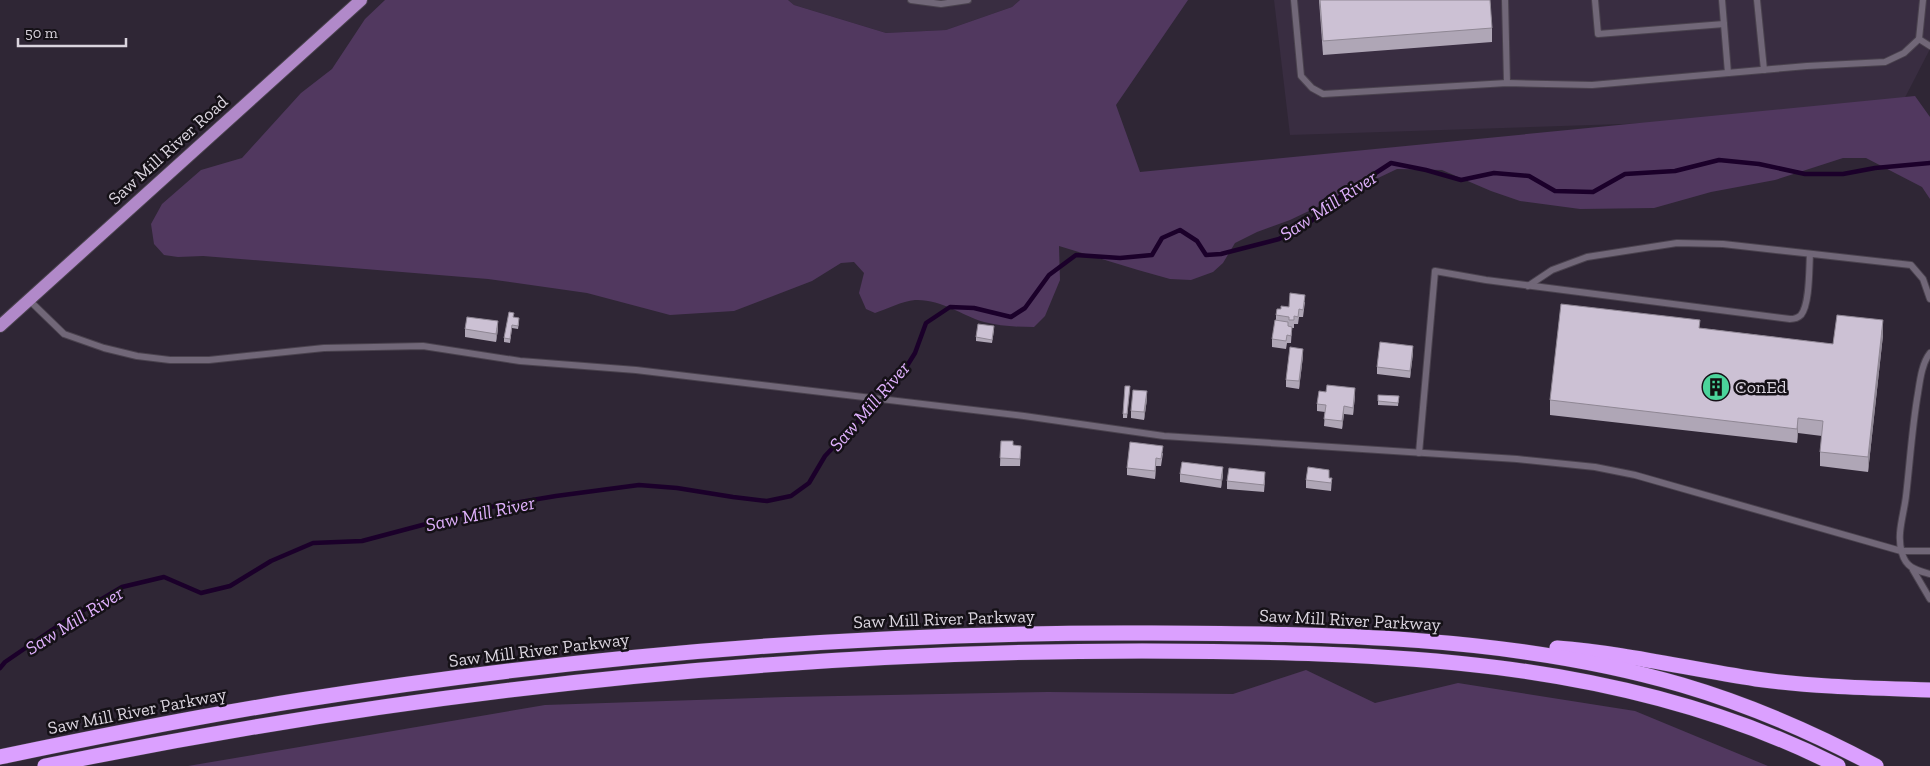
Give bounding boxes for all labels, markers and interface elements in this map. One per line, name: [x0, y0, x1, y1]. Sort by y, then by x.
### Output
scale bar: [18, 15, 125, 47]
text: 50 m: [25, 24, 58, 42]
street label: Saw Mill River Road: [104, 90, 232, 209]
water label: Saw Mill River: [1275, 165, 1382, 245]
water label: Saw Mill River: [824, 356, 915, 456]
building icon: ConEd: [1701, 372, 1731, 402]
place label: ConEd: [1735, 376, 1787, 398]
water label: Saw Mill River: [423, 491, 537, 536]
water label: Saw Mill River: [21, 581, 128, 660]
street label: Saw Mill River Parkway: [1259, 604, 1442, 636]
street label: Saw Mill River Parkway: [853, 605, 1036, 633]
street label: Saw Mill River Parkway: [448, 628, 631, 672]
street label: Saw Mill River Parkway: [46, 683, 229, 739]

